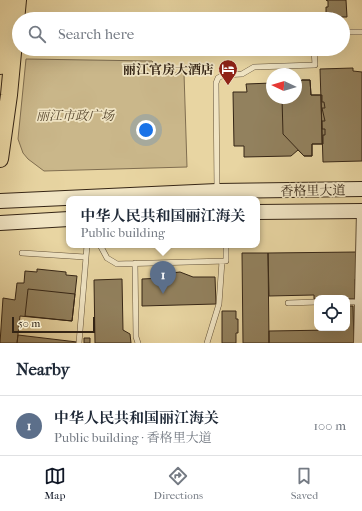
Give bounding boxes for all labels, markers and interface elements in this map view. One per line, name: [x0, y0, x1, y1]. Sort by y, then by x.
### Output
search box: [12, 12, 350, 56]
icon: search: [26, 23, 48, 45]
text: Search here: [58, 25, 134, 43]
hotel icon: 丽江官房大酒店: [217, 58, 239, 86]
place label: 丽江官房大酒店: [123, 62, 214, 77]
north arrow: [266, 68, 302, 104]
park label: 丽江市政广场: [36, 108, 115, 123]
your location: [136, 120, 156, 140]
street label: 香格里大道: [280, 182, 346, 199]
popup: [66, 196, 260, 248]
text: 中华人民共和国丽江海关: [80, 207, 246, 225]
text: Public building: [80, 225, 165, 240]
pin: 1: [150, 261, 176, 294]
map controls: [314, 295, 350, 331]
button: locate: [314, 295, 350, 331]
scale bar: [12, 315, 95, 334]
text: 50 m: [18, 317, 40, 330]
text: Nearby: [16, 359, 70, 379]
text: 中华人民共和国丽江海关: [54, 409, 219, 427]
text: 1: [27, 418, 31, 433]
text: 100 m: [313, 418, 346, 433]
text: Public building · 香格里大道: [54, 430, 212, 445]
tab: Map: [44, 465, 66, 502]
tab: Directions: [154, 465, 203, 502]
tab: Saved: [291, 465, 318, 502]

